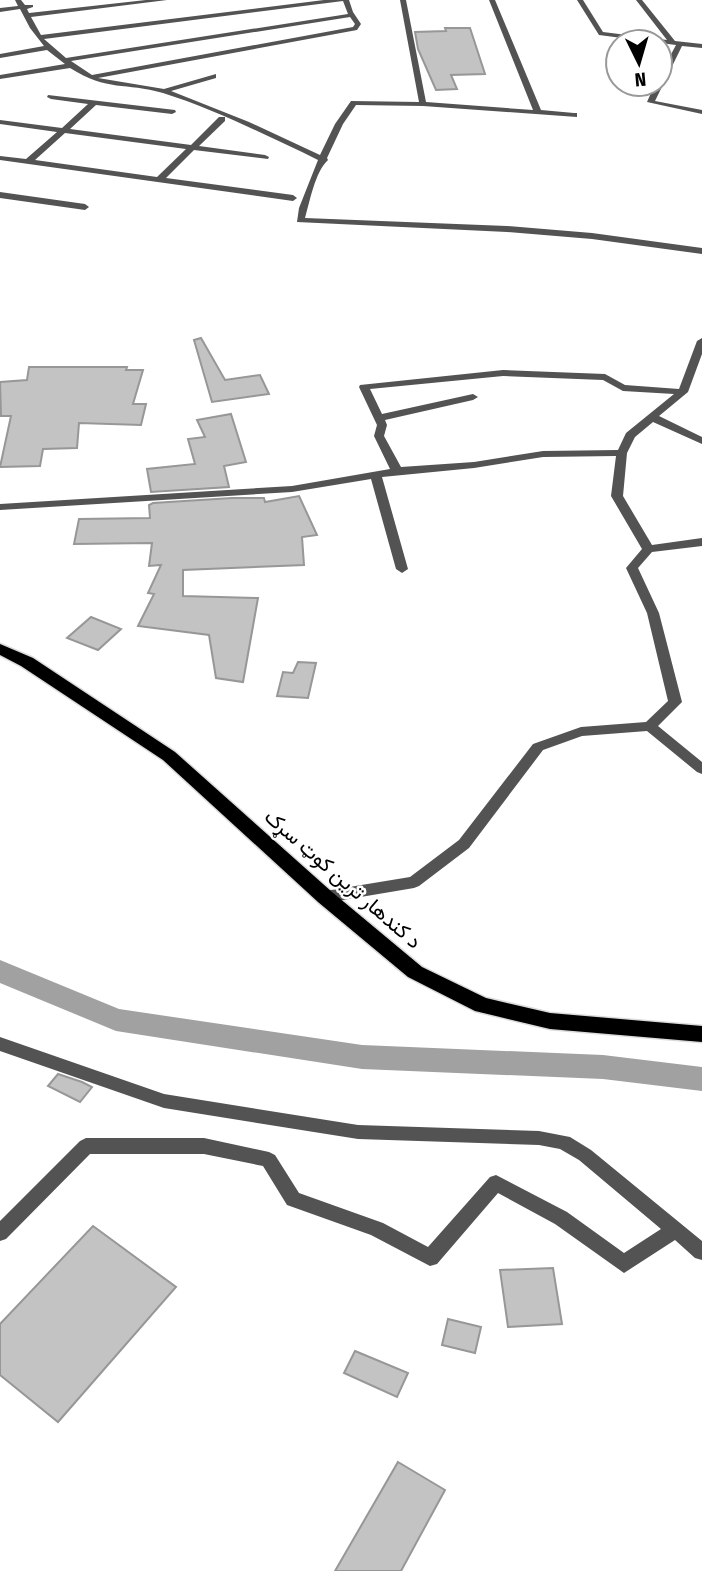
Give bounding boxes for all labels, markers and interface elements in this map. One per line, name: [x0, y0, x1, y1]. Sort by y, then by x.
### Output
north arrow: [604, 28, 674, 98]
text: N: [634, 67, 647, 91]
street label: د کندهار ترين کوټ سړک: [258, 804, 427, 955]

